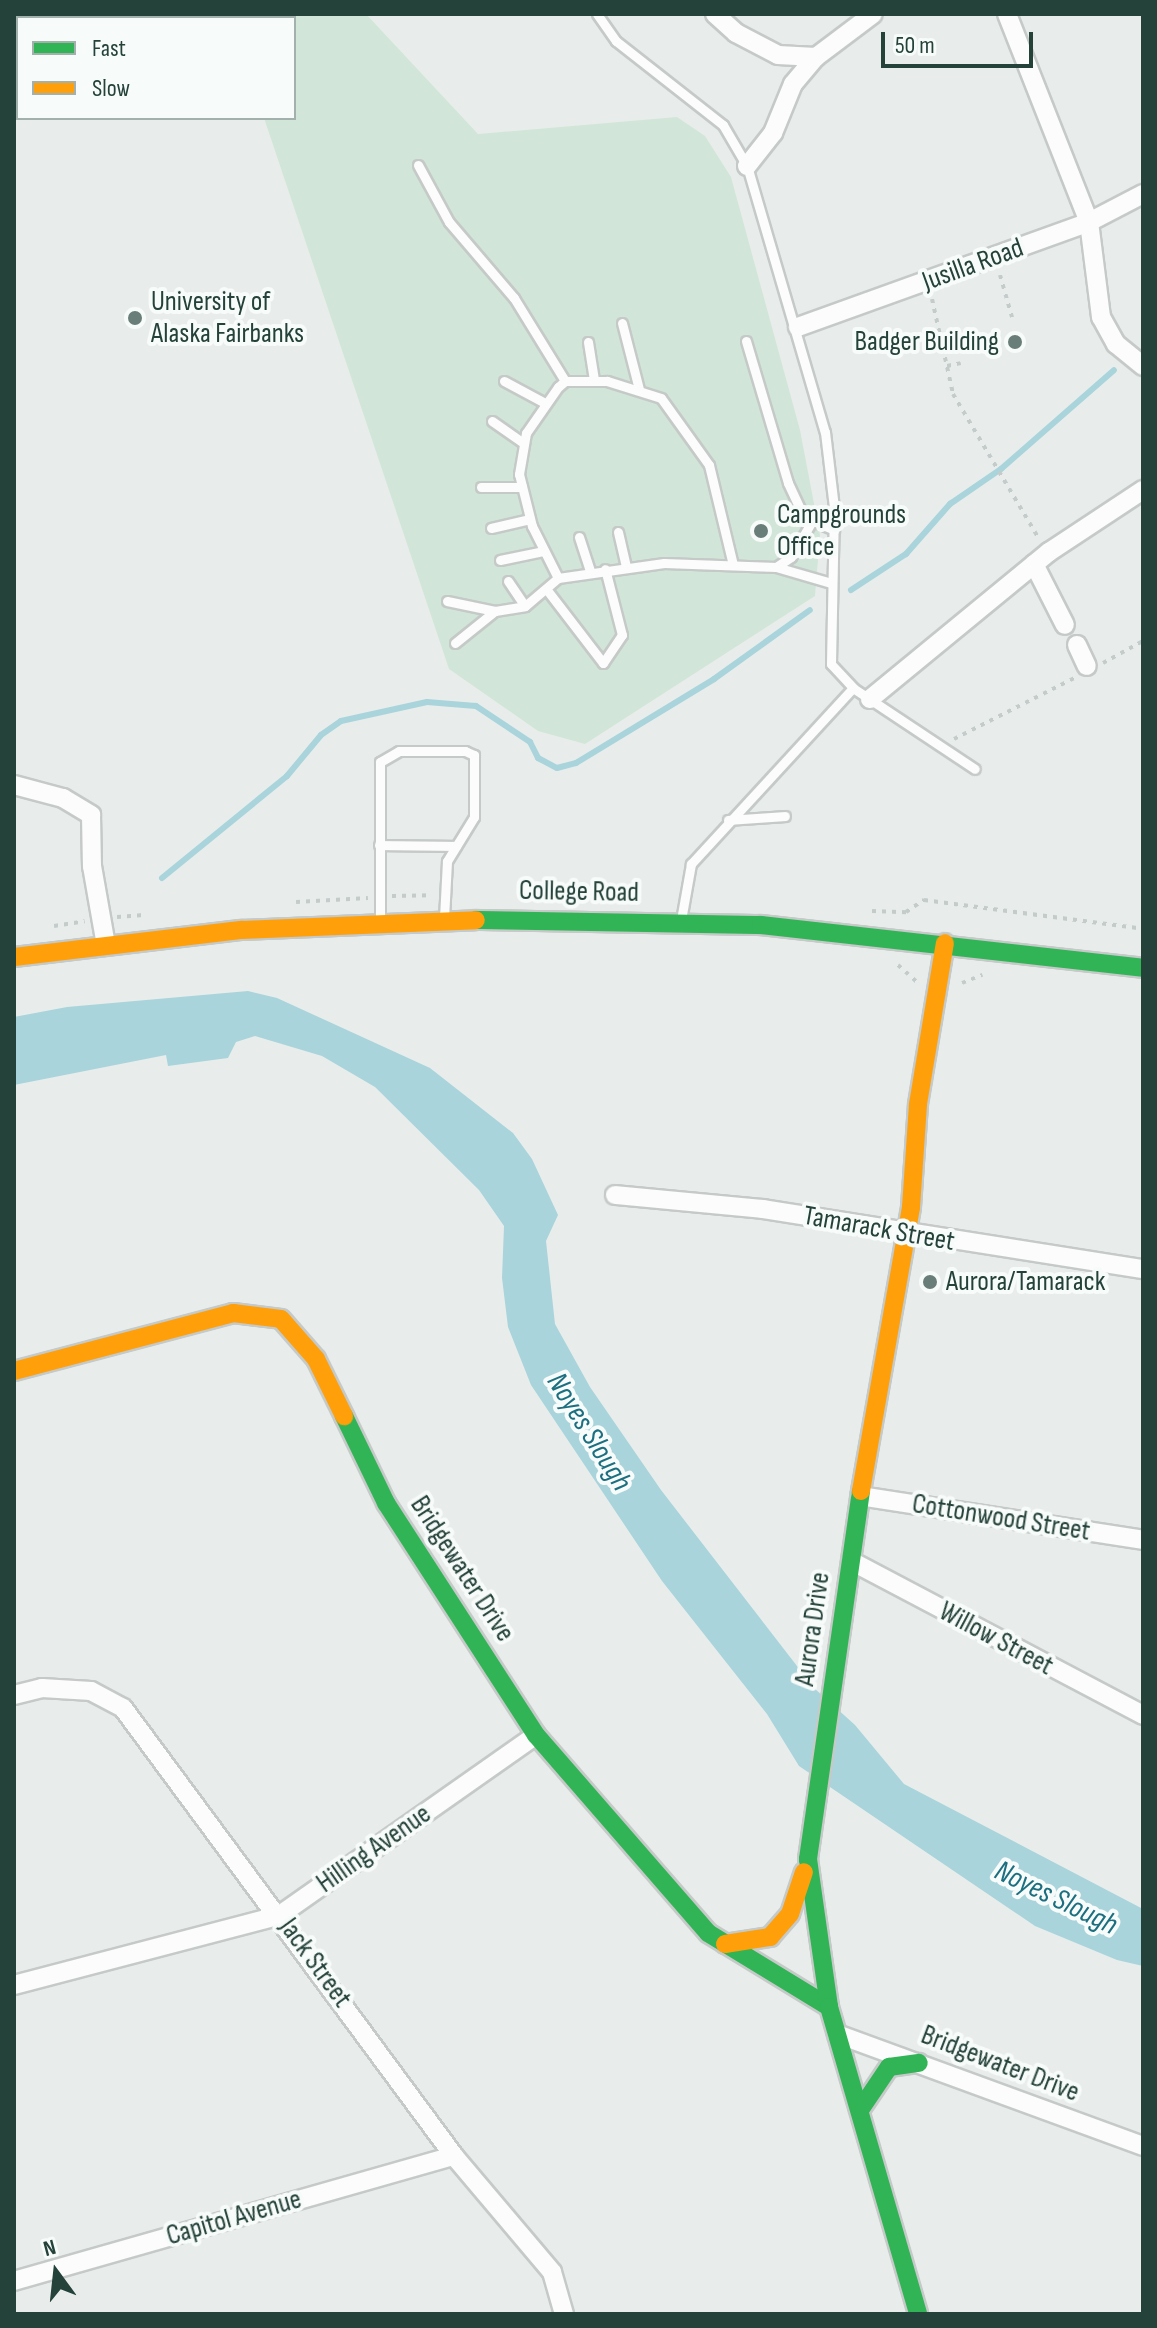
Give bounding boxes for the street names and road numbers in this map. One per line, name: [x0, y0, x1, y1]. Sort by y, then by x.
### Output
street label: Jusilla Road: [918, 231, 1028, 299]
street label: College Road: [519, 874, 639, 910]
street label: Tamarack Street: [801, 1199, 957, 1259]
street label: Cottonwood Street: [910, 1487, 1092, 1549]
street label: Bridgewater Drive: [403, 1490, 521, 1648]
street label: Aurora Drive: [788, 1570, 838, 1688]
street label: Willow Street: [933, 1595, 1059, 1683]
street label: Hilling Avenue: [310, 1797, 438, 1901]
street label: Jack Street: [271, 1912, 359, 2014]
street label: Bridgewater Drive: [916, 2018, 1084, 2110]
street label: Capitol Avenue: [163, 2183, 305, 2253]

